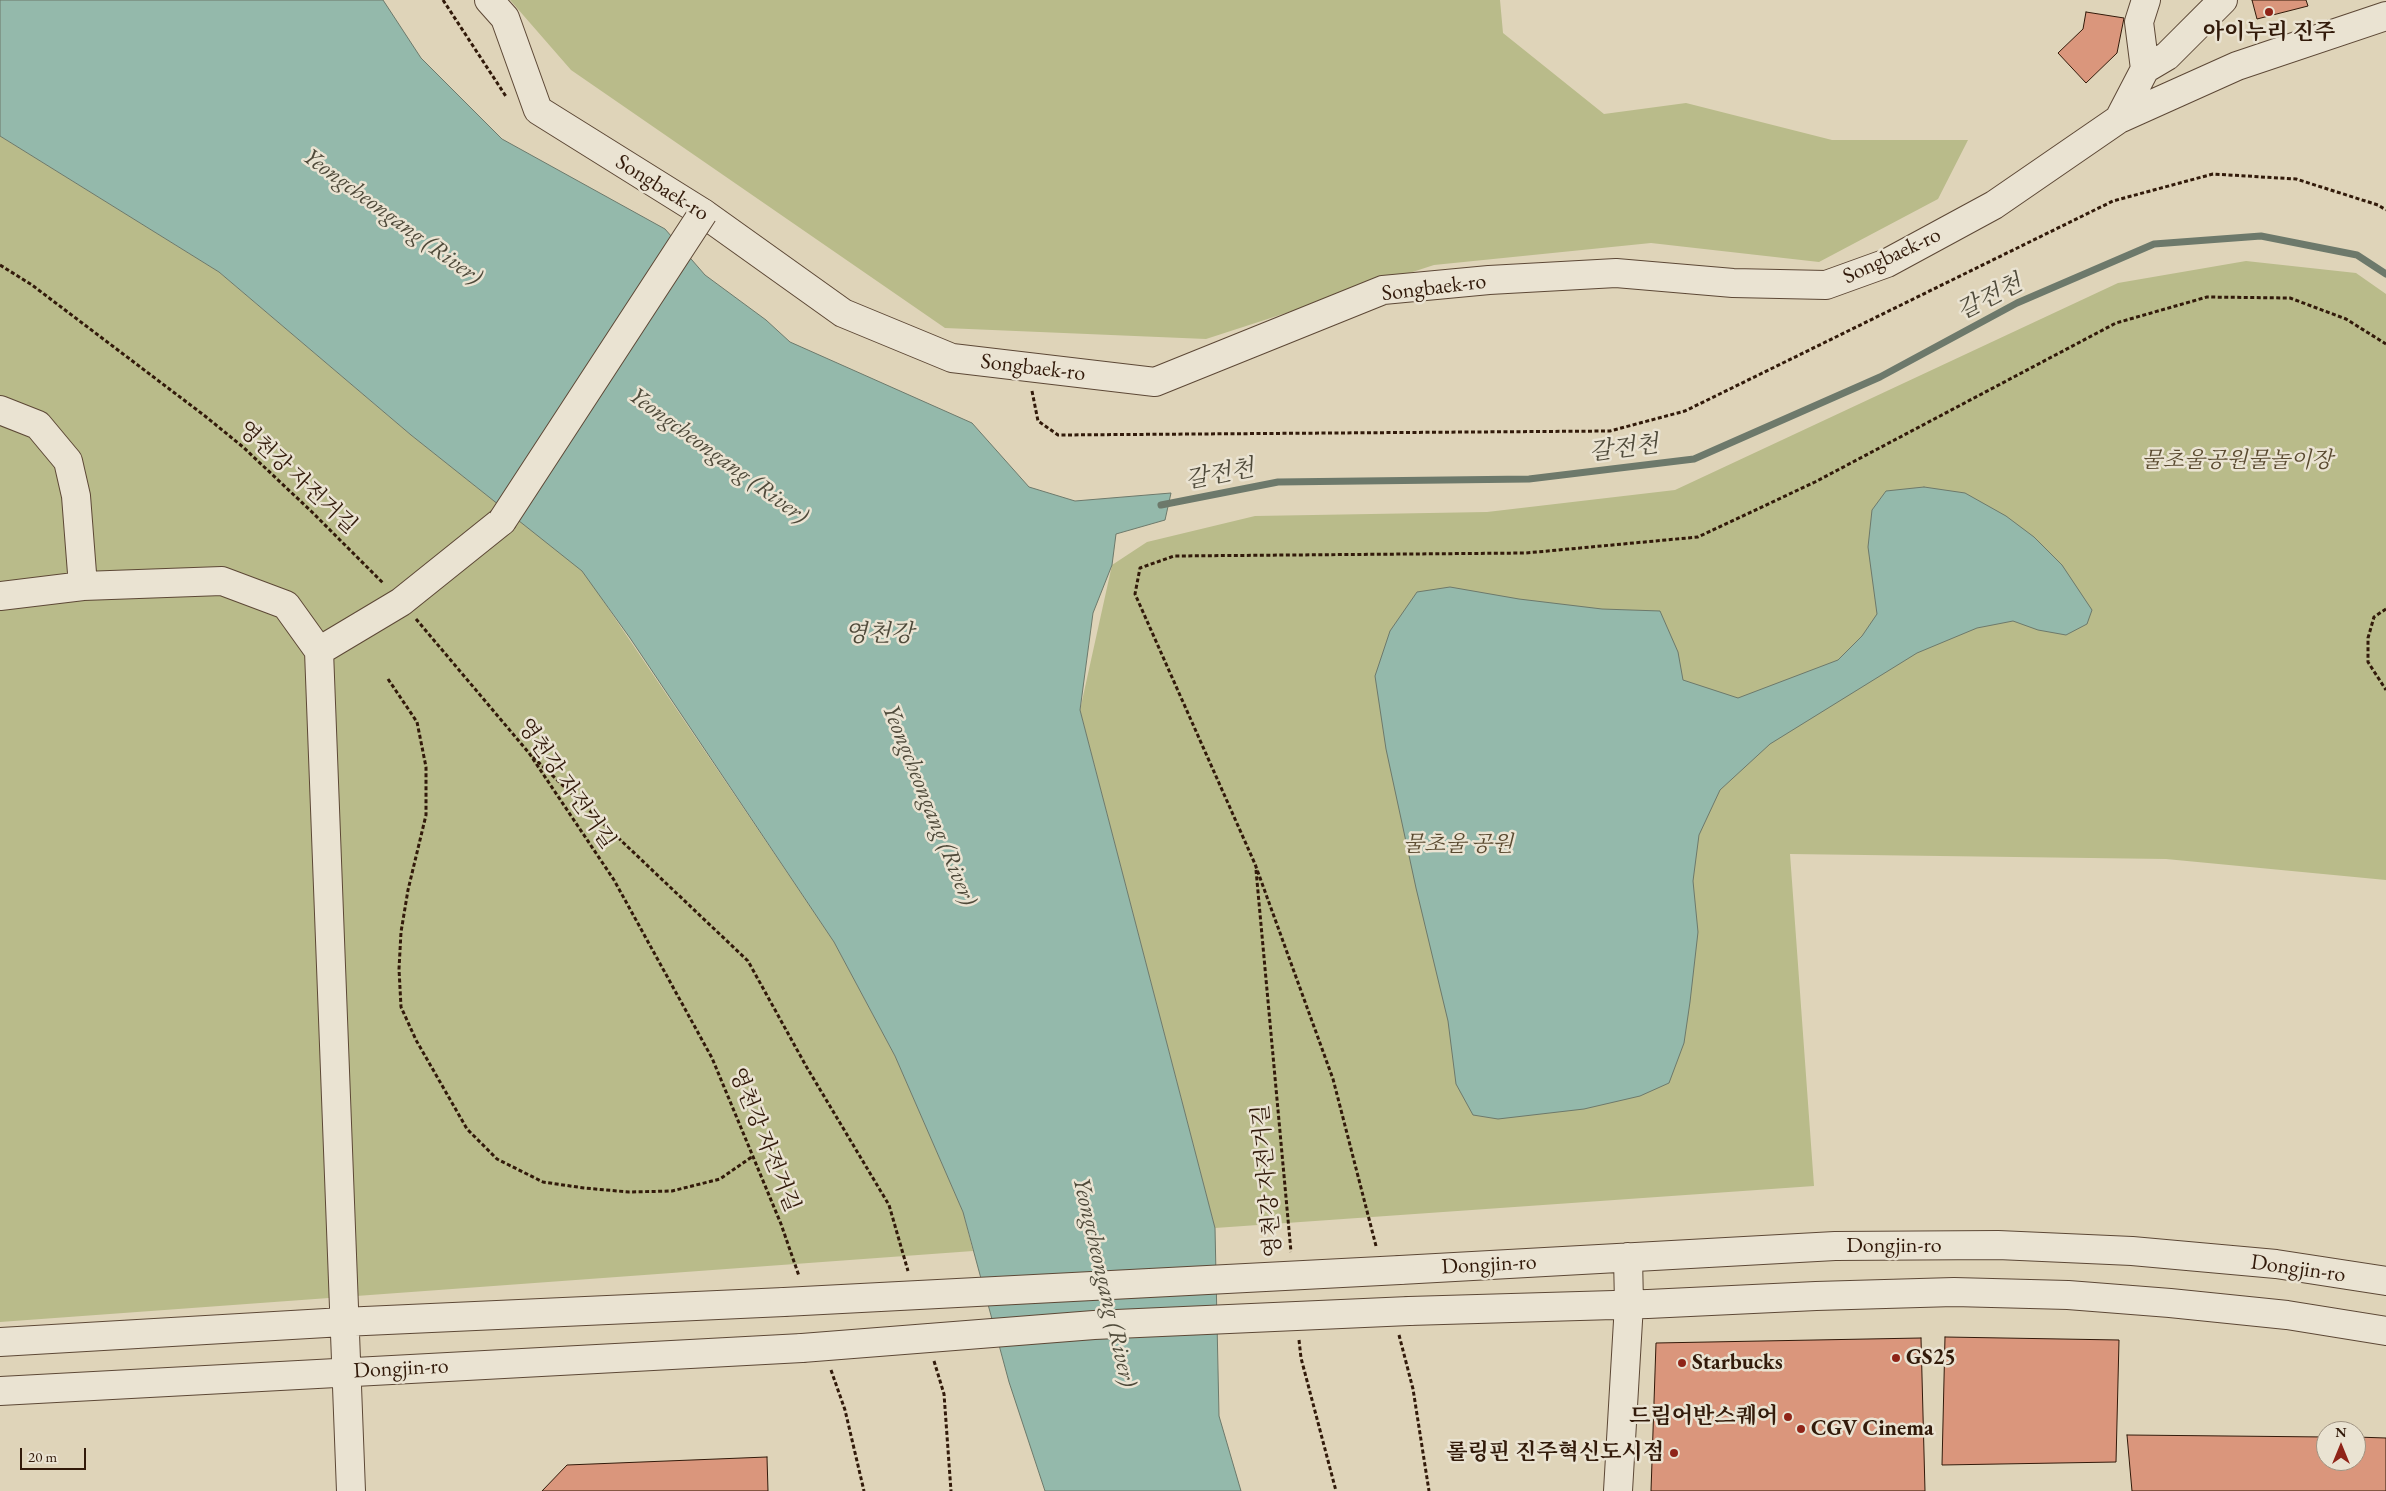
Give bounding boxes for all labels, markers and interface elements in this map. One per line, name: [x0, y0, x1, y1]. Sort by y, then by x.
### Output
marker: 아이누리 진주: [2263, 6, 2275, 18]
place label: 아이누리 진주: [2203, 20, 2335, 46]
water label: Yeongcheongang (River): [297, 142, 487, 292]
street label: Songbaek-ro: [610, 149, 714, 227]
street label: Songbaek-ro: [1839, 222, 1945, 290]
street label: Songbaek-ro: [1380, 268, 1488, 308]
water label: 갈전천: [1952, 269, 2028, 327]
street label: Songbaek-ro: [979, 348, 1087, 388]
water label: Yeongcheongang (River): [623, 381, 813, 531]
street label: 영천강 자전거길: [232, 416, 362, 540]
water label: 갈전천: [1588, 430, 1660, 468]
park label: 물초울공원물놀이장: [2141, 448, 2333, 474]
water label: 갈전천: [1183, 454, 1257, 496]
water label: 영천강: [844, 620, 914, 648]
water label: Yeongcheongang (River): [875, 700, 983, 910]
street label: 영천강 자전거길: [511, 714, 621, 854]
park label: 물초울 공원: [1403, 832, 1513, 858]
street label: 영천강 자전거길: [723, 1064, 805, 1216]
street label: 영천강 자전거길: [1248, 1104, 1288, 1258]
water label: Yeongcheongang (River): [1066, 1174, 1142, 1390]
street label: Dongjin-ro: [1846, 1233, 1942, 1259]
street label: Dongjin-ro: [1441, 1249, 1537, 1281]
street label: Dongjin-ro: [2249, 1249, 2347, 1289]
place label: GS25: [1906, 1345, 1956, 1371]
place label: Starbucks: [1692, 1350, 1783, 1376]
marker: GS25: [1890, 1352, 1902, 1364]
street label: Dongjin-ro: [353, 1353, 449, 1385]
marker: Starbucks: [1676, 1357, 1688, 1369]
place label: 드림어반스퀘어: [1629, 1404, 1778, 1430]
marker: 드림어반스퀘어: [1782, 1411, 1794, 1423]
place label: CGV Cinema: [1811, 1416, 1934, 1442]
north arrow: [2316, 1421, 2366, 1471]
marker: CGV Cinema: [1795, 1423, 1807, 1435]
text: N: [2335, 1423, 2347, 1441]
scale bar: [22, 1438, 89, 1470]
place label: 롤링핀 진주혁신도시점: [1446, 1440, 1664, 1466]
text: 20 m: [28, 1447, 57, 1466]
marker: 롤링핀 진주혁신도시점: [1668, 1447, 1680, 1459]

